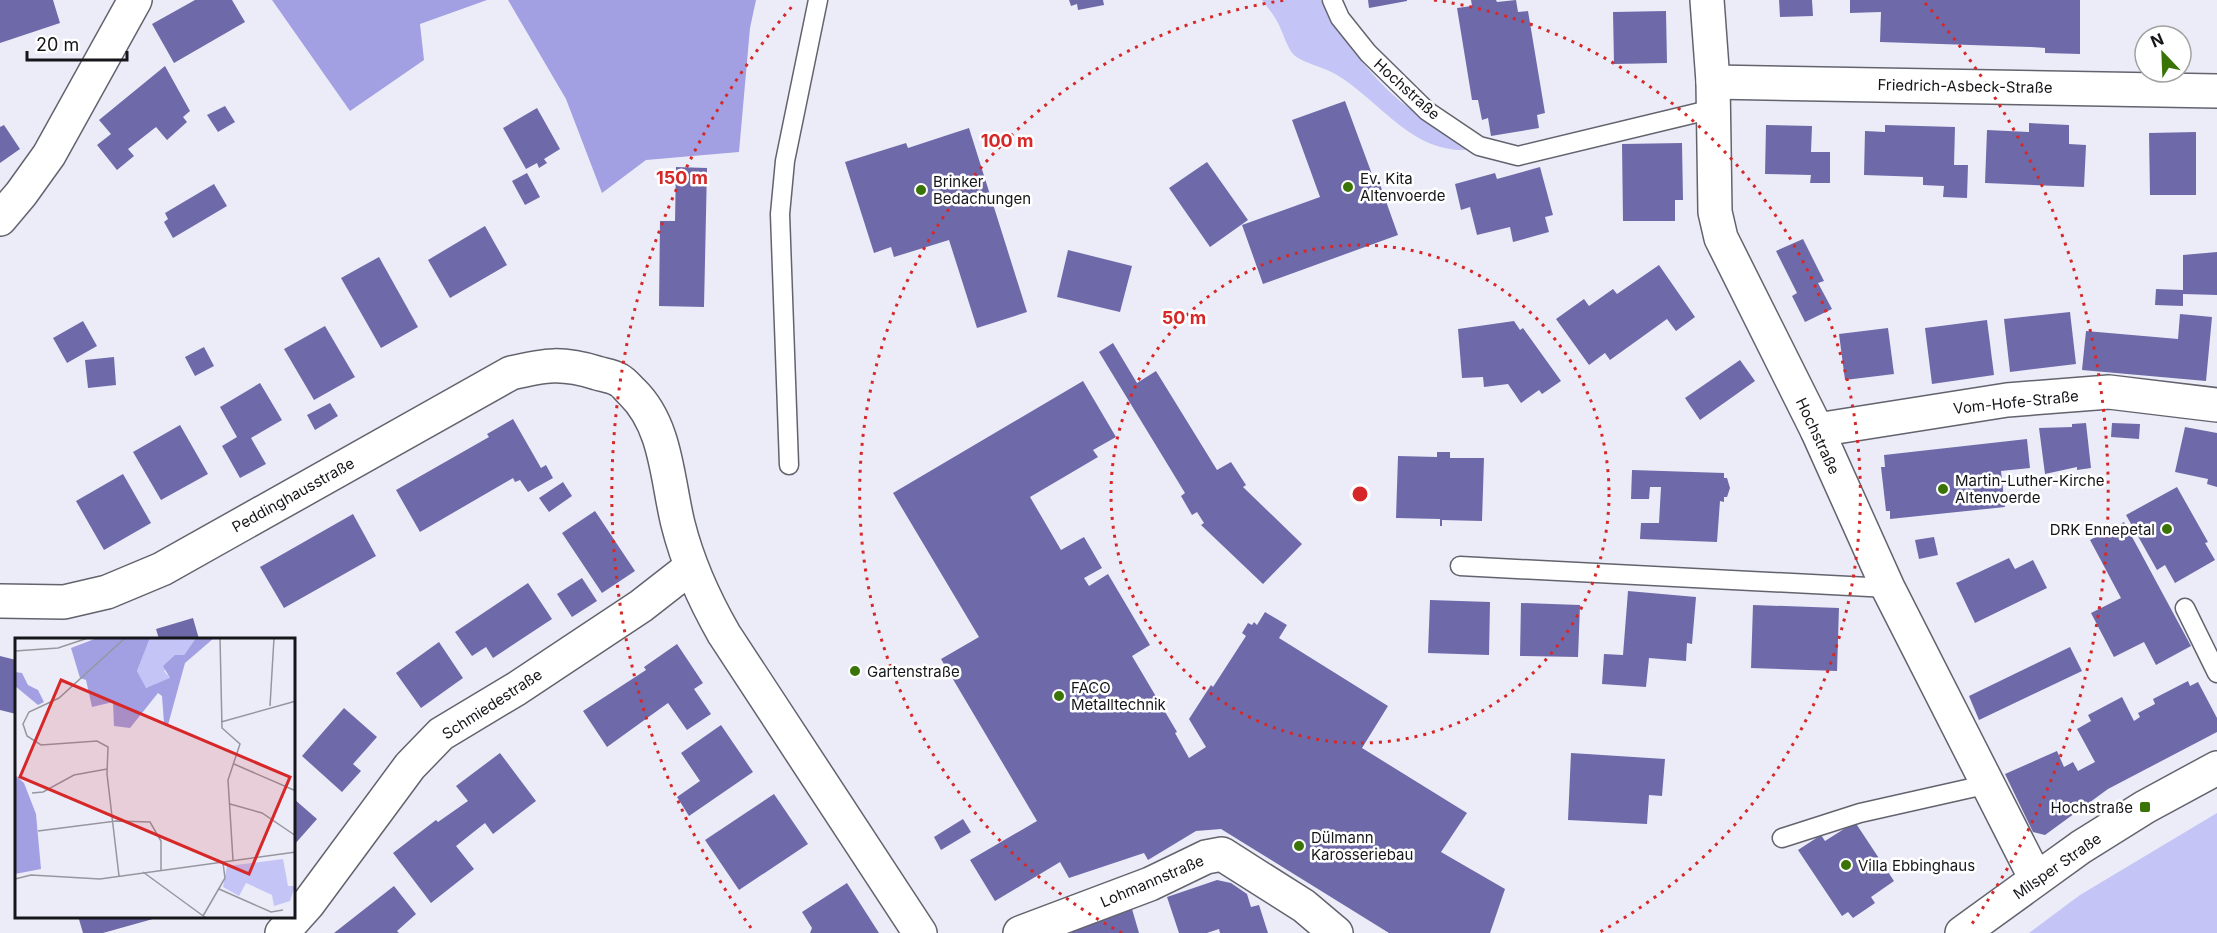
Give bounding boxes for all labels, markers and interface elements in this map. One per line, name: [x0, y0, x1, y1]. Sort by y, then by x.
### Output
scale bar: [27, 24, 128, 62]
north arrow: [2133, 24, 2193, 84]
text: N: [2148, 29, 2167, 52]
text: 20 m: [36, 34, 79, 55]
street label: Hochstraße: [1370, 54, 1444, 124]
street label: Friedrich-Asbeck-Straße: [1877, 75, 2053, 97]
text: 100 m: [981, 130, 1033, 151]
text: 150 m: [656, 167, 708, 188]
place label: Ev. Kita Altenvoerde: [1360, 169, 1446, 205]
place label: Brinker Bedachungen: [933, 172, 1031, 208]
marker: Ev. Kita Altenvoerde: [1341, 180, 1355, 194]
marker: Brinker Bedachungen: [914, 183, 928, 197]
text: 50 m: [1162, 307, 1206, 328]
street label: Vom-Hofe-Straße: [1952, 386, 2080, 418]
street label: Hochstraße: [1792, 395, 1844, 477]
street label: Peddinghausstraße: [228, 453, 358, 537]
place label: Martin-Luther-Kirche Altenvoerde: [1955, 471, 2105, 507]
marker: Martin-Luther-Kirche Altenvoerde: [1936, 482, 1950, 496]
centre of rings: [1350, 484, 1370, 504]
place label: DRK Ennepetal: [2050, 520, 2155, 539]
marker: DRK Ennepetal: [2160, 522, 2174, 536]
inset map: [15, 638, 296, 918]
place label: Gartenstraße: [867, 662, 960, 681]
marker: Gartenstraße: [848, 664, 862, 678]
street label: Schmiedestraße: [438, 665, 546, 743]
place label: FACO Metalltechnik: [1071, 678, 1167, 714]
marker: FACO Metalltechnik: [1052, 689, 1066, 703]
place label: Hochstraße: [2051, 798, 2133, 817]
marker: Hochstraße: [2138, 800, 2152, 814]
place label: Dülmann Karosseriebau: [1311, 828, 1413, 864]
street label: Milsper Straße: [2009, 829, 2105, 903]
marker: Dülmann Karosseriebau: [1292, 839, 1306, 853]
street label: Lohmannstraße: [1097, 851, 1207, 911]
place label: Villa Ebbinghaus: [1858, 856, 1975, 875]
marker: Villa Ebbinghaus: [1839, 858, 1853, 872]

